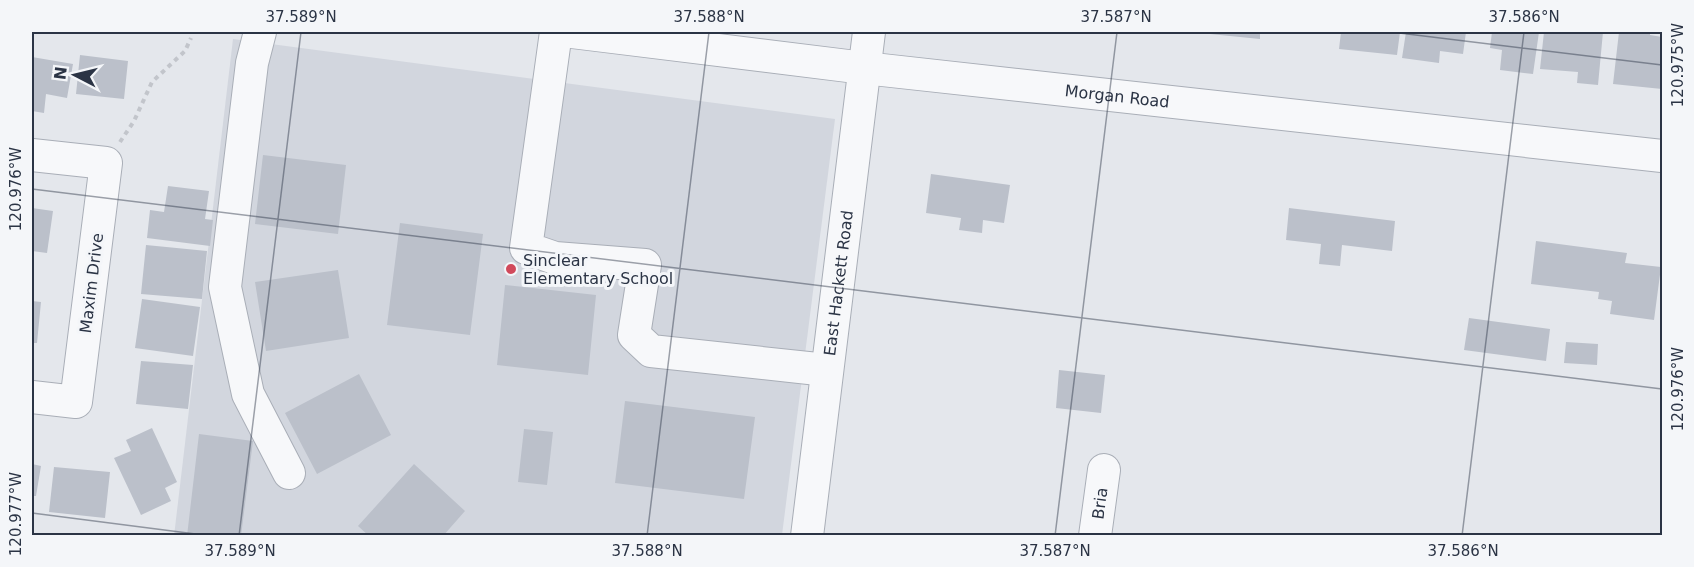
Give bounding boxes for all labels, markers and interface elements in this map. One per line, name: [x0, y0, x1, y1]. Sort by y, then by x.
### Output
text: 37.589°N: [265, 8, 337, 26]
text: 37.588°N: [673, 8, 745, 26]
text: 37.587°N: [1080, 8, 1152, 26]
text: 37.586°N: [1488, 8, 1560, 26]
text: 120.975°W: [1669, 23, 1687, 107]
north arrow: [45, 45, 105, 105]
text: N: [50, 65, 71, 81]
street label: Morgan Road: [1064, 81, 1171, 112]
text: 120.976°W: [7, 147, 25, 231]
street label: East Hackett Road: [820, 209, 857, 357]
street label: Maxim Drive: [76, 232, 107, 334]
place label: Sinclear Elementary School: [523, 251, 673, 288]
marker: Sinclear Elementary School: [504, 262, 518, 276]
text: 120.976°W: [1669, 347, 1687, 431]
text: 120.977°W: [7, 472, 25, 556]
street label: Bria: [1088, 486, 1112, 520]
text: 37.589°N: [204, 542, 276, 560]
text: 37.588°N: [611, 542, 683, 560]
text: 37.587°N: [1019, 542, 1091, 560]
text: 37.586°N: [1427, 542, 1499, 560]

